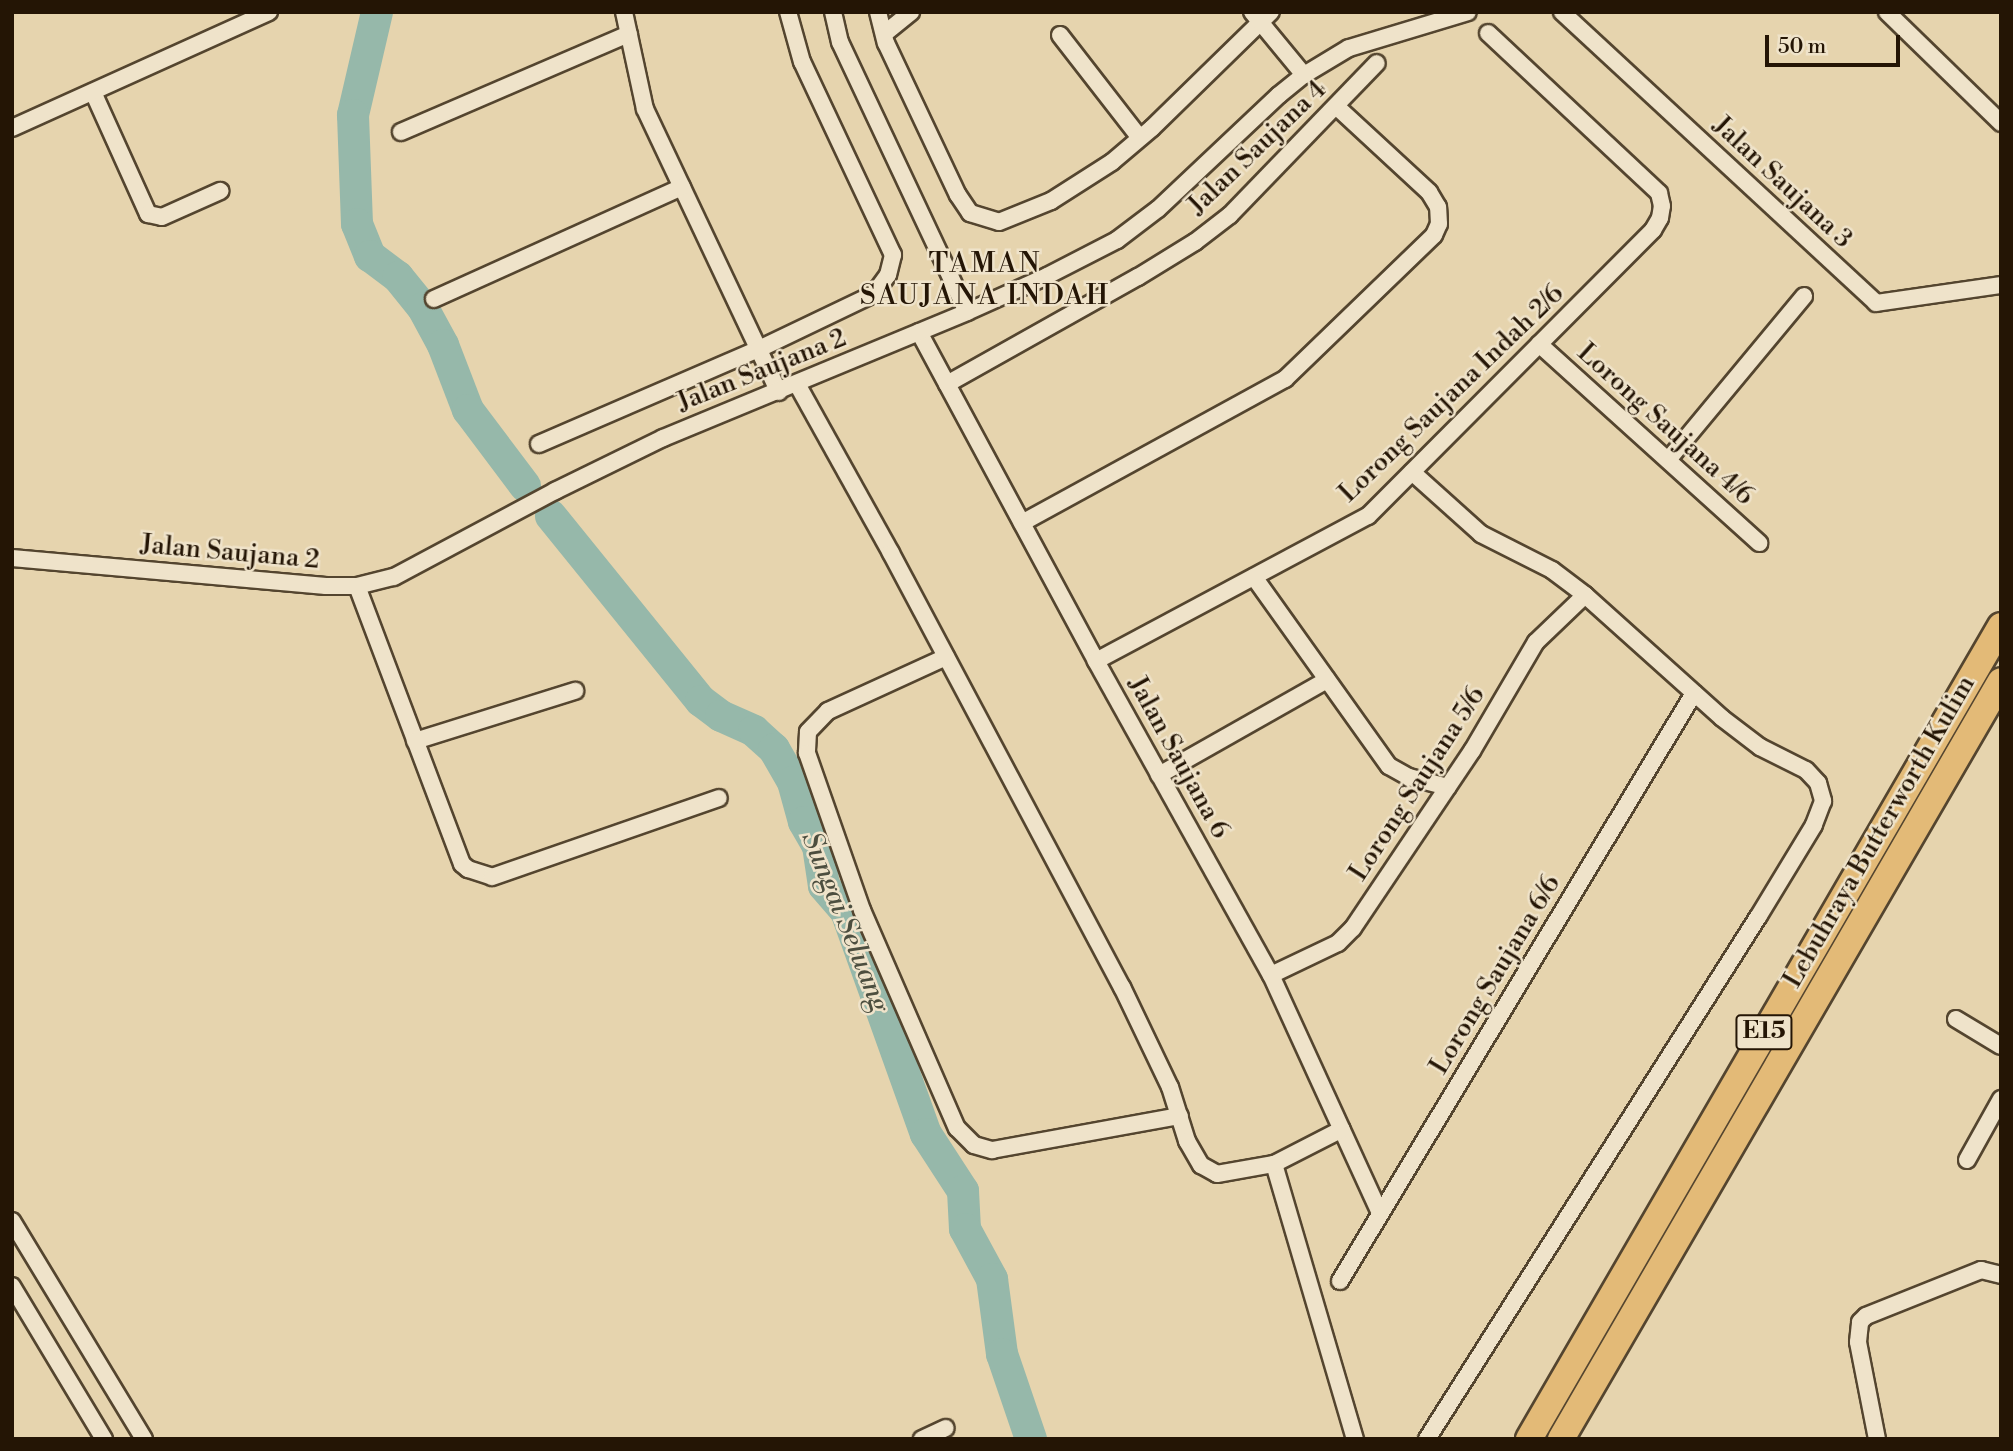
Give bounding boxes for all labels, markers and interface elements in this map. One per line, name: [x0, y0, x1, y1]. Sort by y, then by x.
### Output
scale bar: [1768, 21, 1903, 65]
text: 50 m: [1778, 34, 1826, 60]
street label: Jalan Saujana 4: [1182, 74, 1334, 222]
street label: Jalan Saujana 3: [1706, 111, 1858, 255]
district label: TAMAN SAUJANA INDAH: [861, 247, 1109, 313]
street label: Lorong Saujana Indah 2/6: [1333, 279, 1571, 509]
street label: Jalan Saujana 2: [673, 323, 851, 419]
street label: Lorong Saujana 4/6: [1570, 338, 1760, 512]
street label: Jalan Saujana 2: [139, 530, 321, 576]
street label: Lebuhraya Butterworth Kulim: [1778, 670, 1982, 994]
street label: Jalan Saujana 6: [1121, 672, 1235, 844]
street label: Lorong Saujana 5/6: [1344, 681, 1492, 887]
water label: Sungai Seluang: [794, 827, 896, 1017]
street label: Lorong Saujana 6/6: [1424, 870, 1568, 1080]
road number: E15: [1734, 1012, 1794, 1052]

